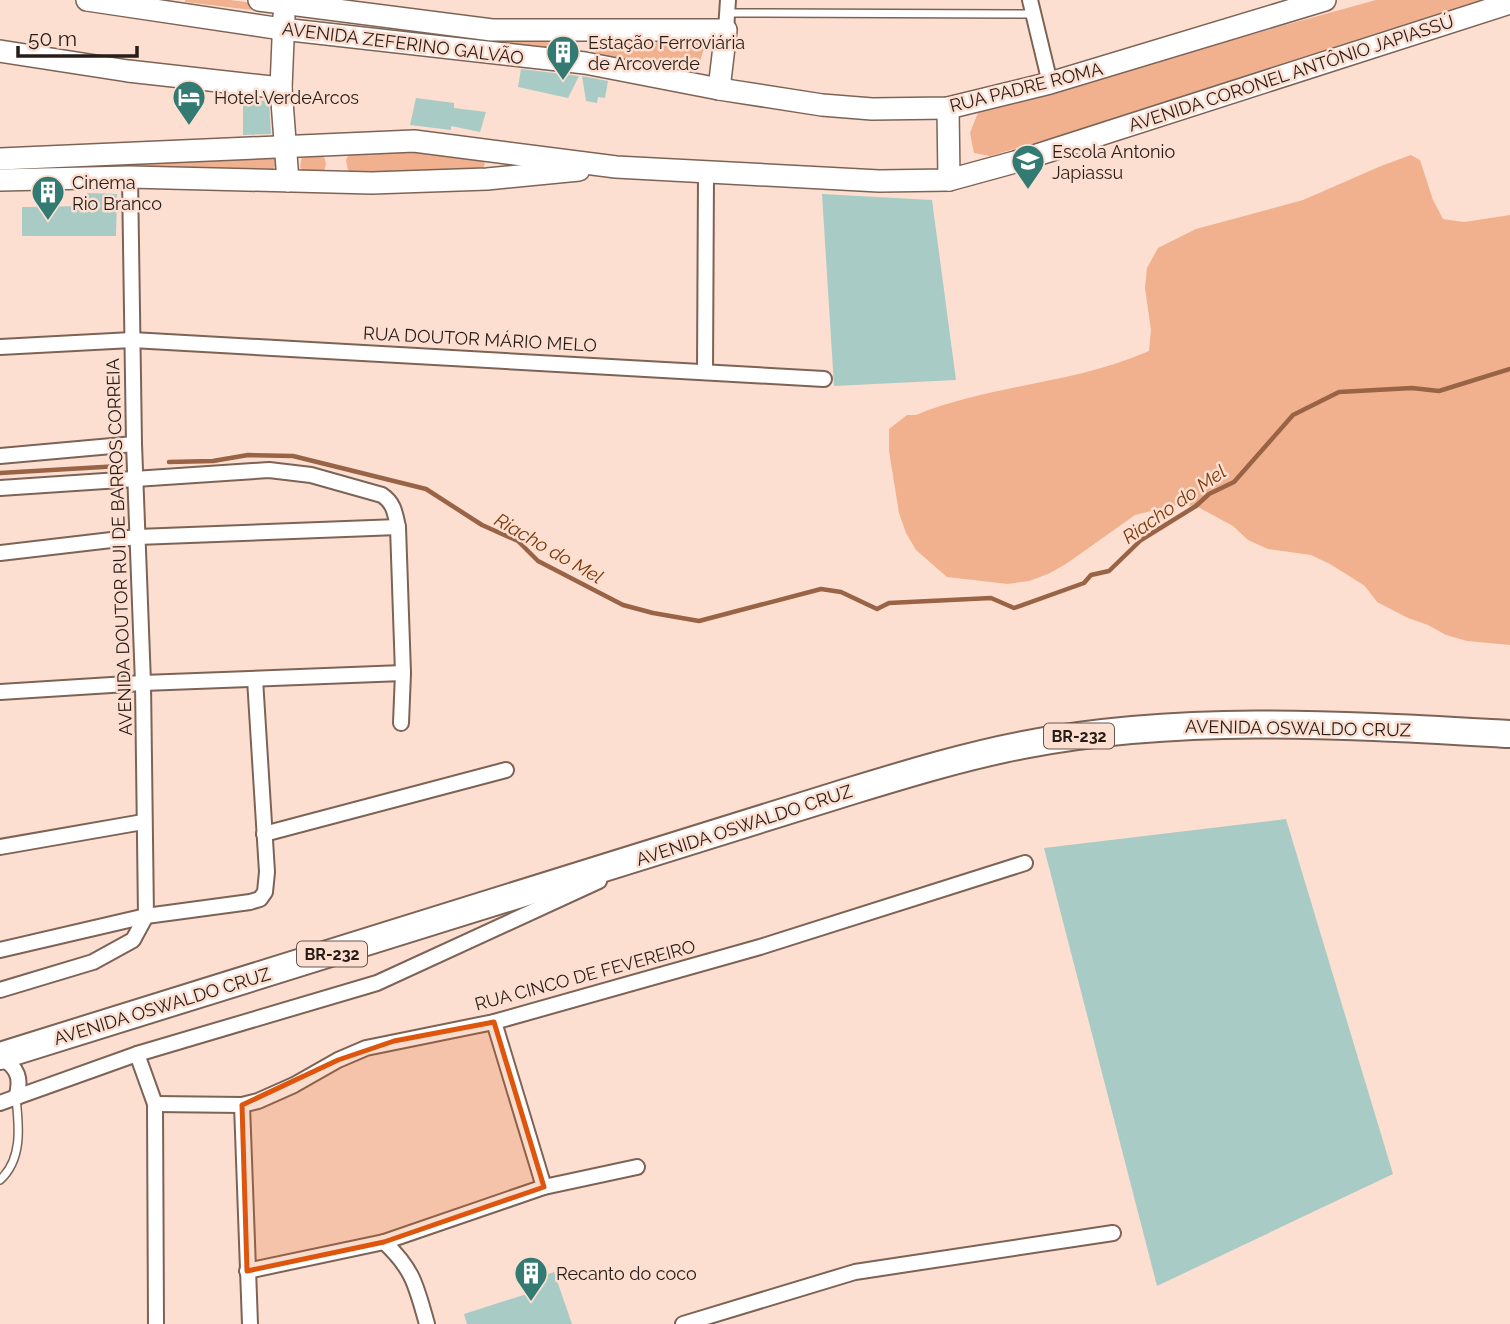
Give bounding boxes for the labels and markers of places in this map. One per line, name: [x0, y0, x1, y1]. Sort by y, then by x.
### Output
place label: Estação Ferroviária de Arcoverde: [588, 32, 745, 74]
building icon: Estação Ferroviária de Arcoverde: [544, 33, 582, 82]
hotel icon: Hotel VerdeArcos: [170, 78, 208, 127]
place label: Hotel VerdeArcos: [214, 87, 359, 108]
place label: Escola Antonio Japiassu: [1052, 141, 1175, 183]
school or university icon: Escola Antonio Japiassu: [1009, 142, 1047, 191]
place label: Cinema Rio Branco: [72, 172, 162, 214]
building icon: Cinema Rio Branco: [29, 173, 67, 222]
building icon: Recanto do coco: [512, 1254, 550, 1303]
place label: Recanto do coco: [556, 1263, 697, 1284]

